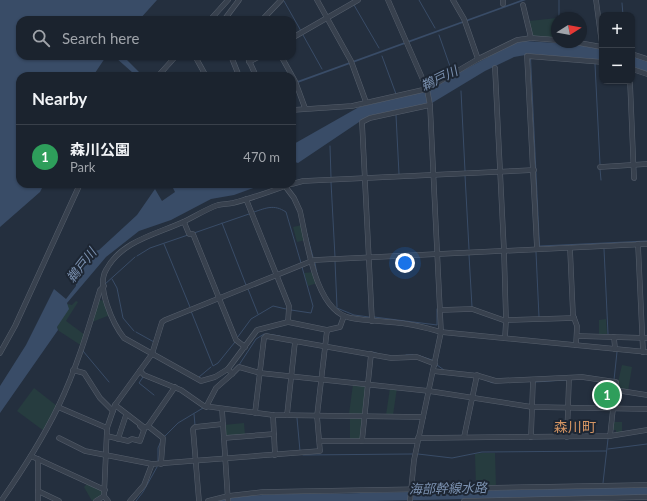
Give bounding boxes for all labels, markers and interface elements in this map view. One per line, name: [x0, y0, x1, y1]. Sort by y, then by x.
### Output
north arrow: [551, 12, 587, 48]
map controls: [599, 12, 635, 84]
button: +: [599, 12, 635, 48]
search box: [16, 16, 296, 60]
icon: search: [30, 27, 52, 49]
text: Search here: [62, 29, 139, 47]
button: −: [599, 48, 635, 84]
water label: 鵜戸川: [418, 61, 462, 94]
text: Nearby: [32, 88, 87, 109]
text: 森川公園: [70, 140, 130, 158]
text: 1: [41, 149, 49, 165]
text: 470 m: [243, 149, 280, 165]
text: Park: [70, 159, 95, 175]
water label: 鵜戸川: [63, 243, 101, 285]
your location: [395, 253, 415, 273]
pin: 1: [594, 380, 620, 410]
district label: 森川町: [554, 418, 596, 435]
water label: 海部幹線水路: [409, 479, 488, 497]

